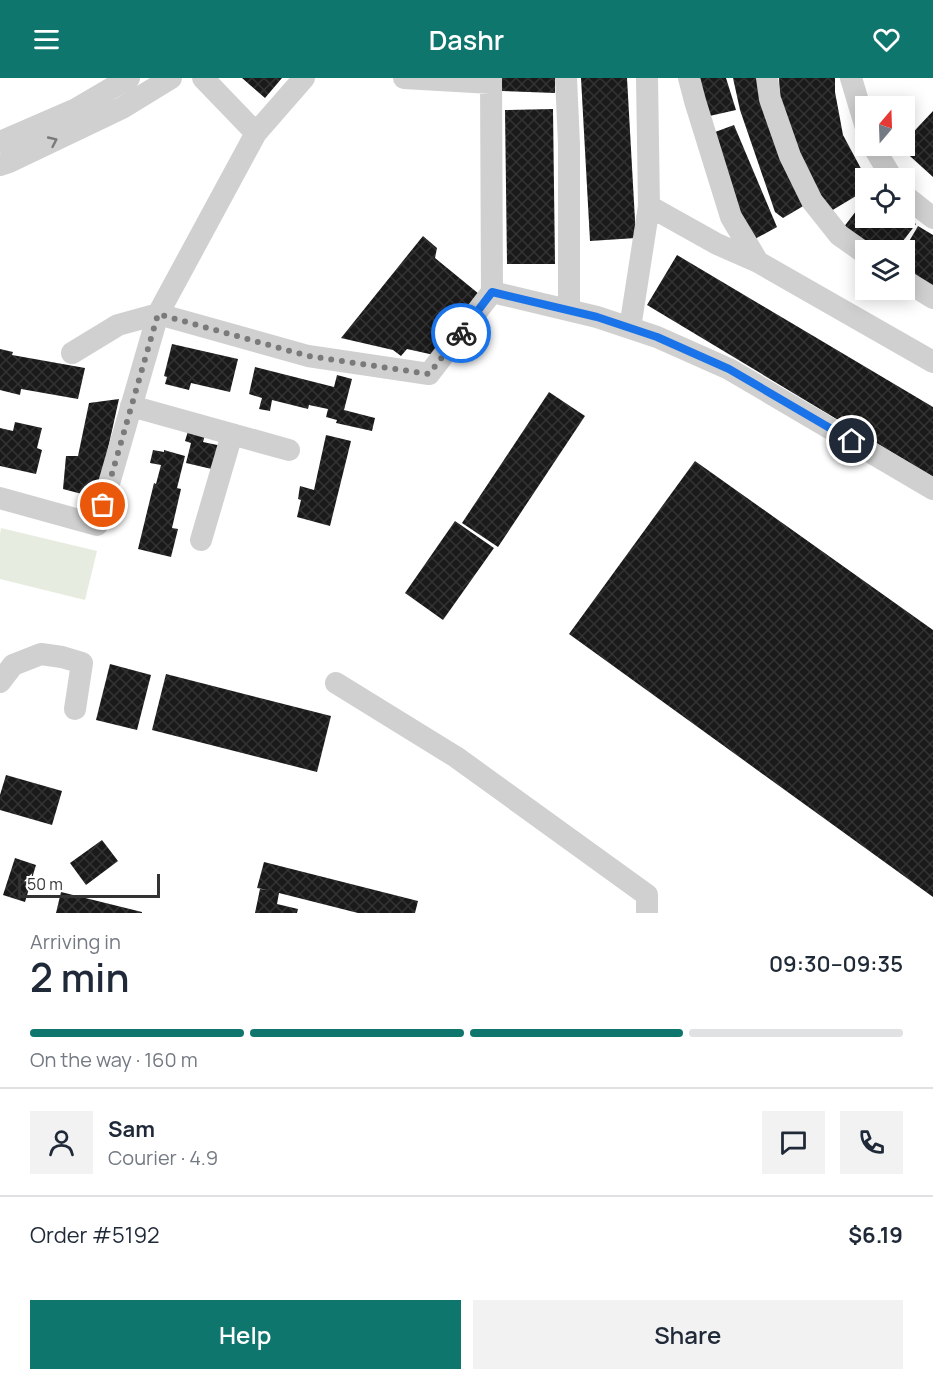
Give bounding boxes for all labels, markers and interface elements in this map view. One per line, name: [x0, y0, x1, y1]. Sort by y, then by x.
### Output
text: Dashr: [429, 21, 504, 58]
icon: menu: [30, 23, 63, 56]
icon: heart: [870, 23, 903, 56]
north arrow: [855, 96, 915, 156]
map controls: [855, 96, 915, 300]
one-way arrow: [47, 137, 58, 149]
button: locate: [855, 168, 915, 228]
button: layers: [855, 240, 915, 300]
courier: [431, 303, 491, 363]
icon: bike: [445, 317, 478, 350]
pin: [826, 415, 877, 466]
icon: home: [835, 424, 868, 457]
pin: [77, 479, 128, 530]
icon: bag: [86, 488, 119, 521]
scale bar: [18, 871, 160, 898]
text: 50 m: [27, 873, 63, 895]
text: Arriving in: [30, 928, 121, 955]
text: 09:30–09:35: [769, 949, 903, 979]
text: 2 min: [30, 950, 129, 1004]
text: On the way · 160 m: [30, 1046, 198, 1073]
button: person: [30, 1111, 93, 1174]
button: chat: [762, 1111, 825, 1174]
button: phone: [840, 1111, 903, 1174]
text: Sam: [108, 1114, 155, 1144]
text: Courier · 4.9: [108, 1144, 218, 1171]
text: Order #5192: [30, 1220, 160, 1250]
text: $6.19: [848, 1220, 903, 1250]
button: Help: [30, 1300, 461, 1369]
button: Share: [473, 1300, 903, 1369]

